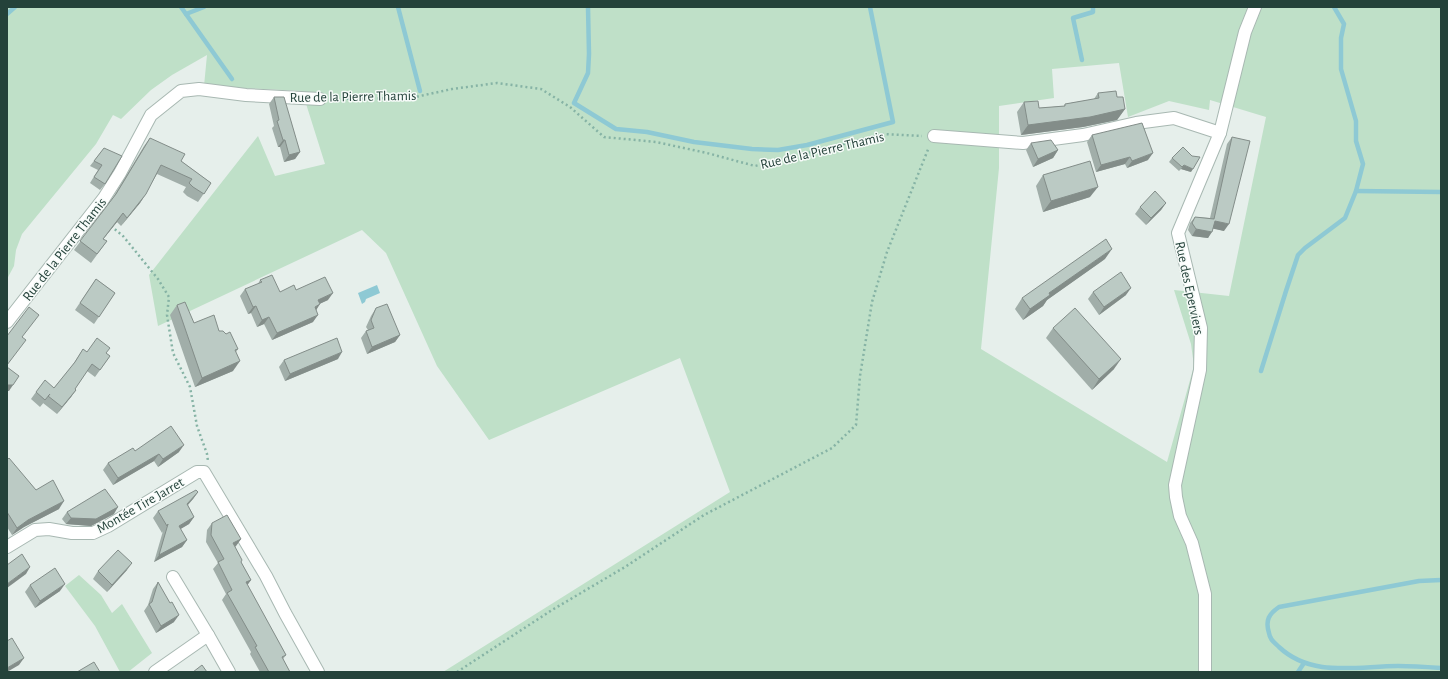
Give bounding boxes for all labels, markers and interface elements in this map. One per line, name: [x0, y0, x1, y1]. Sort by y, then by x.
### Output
street label: Rue de la Pierre Thamis: [290, 89, 416, 105]
street label: Rue de la Pierre Thamis: [759, 130, 886, 172]
street label: Rue de la Pierre Thamis: [20, 195, 109, 304]
street label: Rue des Eperviers: [1172, 240, 1206, 336]
street label: Montée Tire Jarret: [95, 475, 187, 536]

